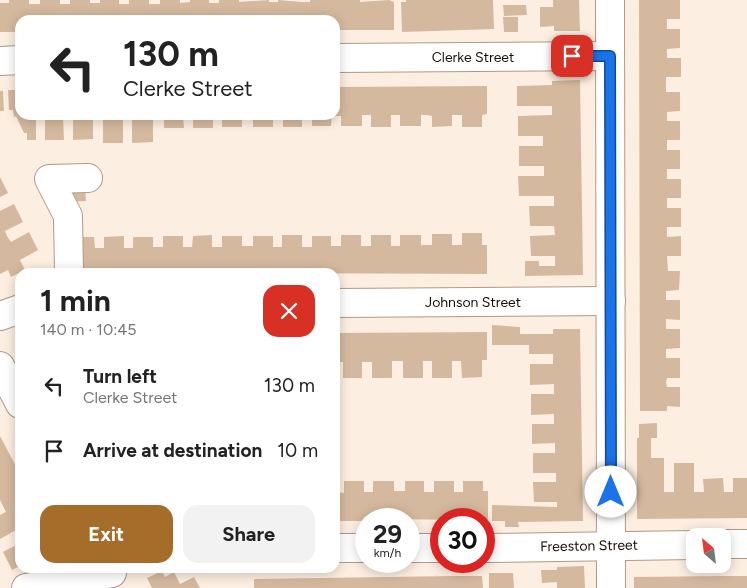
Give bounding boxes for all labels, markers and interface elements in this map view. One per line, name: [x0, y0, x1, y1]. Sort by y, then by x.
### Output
text: 130 m: [123, 33, 219, 75]
icon: left: [40, 35, 105, 100]
pin: [551, 35, 593, 77]
icon: arrive: [558, 42, 586, 70]
street label: Clerke Street: [432, 49, 514, 66]
text: Clerke Street: [123, 75, 253, 102]
text: 1 min: [40, 282, 111, 319]
button: close: [263, 285, 315, 337]
street label: Johnson Street: [425, 294, 521, 311]
text: 140 m · 10:45: [40, 320, 136, 339]
text: Turn left: [83, 365, 157, 388]
icon: left: [40, 372, 68, 400]
text: 130 m: [264, 374, 315, 397]
text: Clerke Street: [83, 388, 177, 407]
icon: arrive: [40, 437, 68, 465]
text: Arrive at destination: [83, 439, 262, 462]
text: 10 m: [277, 439, 318, 462]
position arrow: [584, 465, 636, 517]
button: Exit: [40, 505, 173, 563]
button: Share: [183, 505, 315, 563]
speed limit sign: 30: [430, 508, 495, 573]
text: 29: [373, 519, 402, 549]
north arrow: [686, 528, 731, 572]
map controls: [686, 528, 731, 573]
street label: Freeston Street: [540, 537, 638, 555]
text: km/h: [374, 546, 401, 560]

